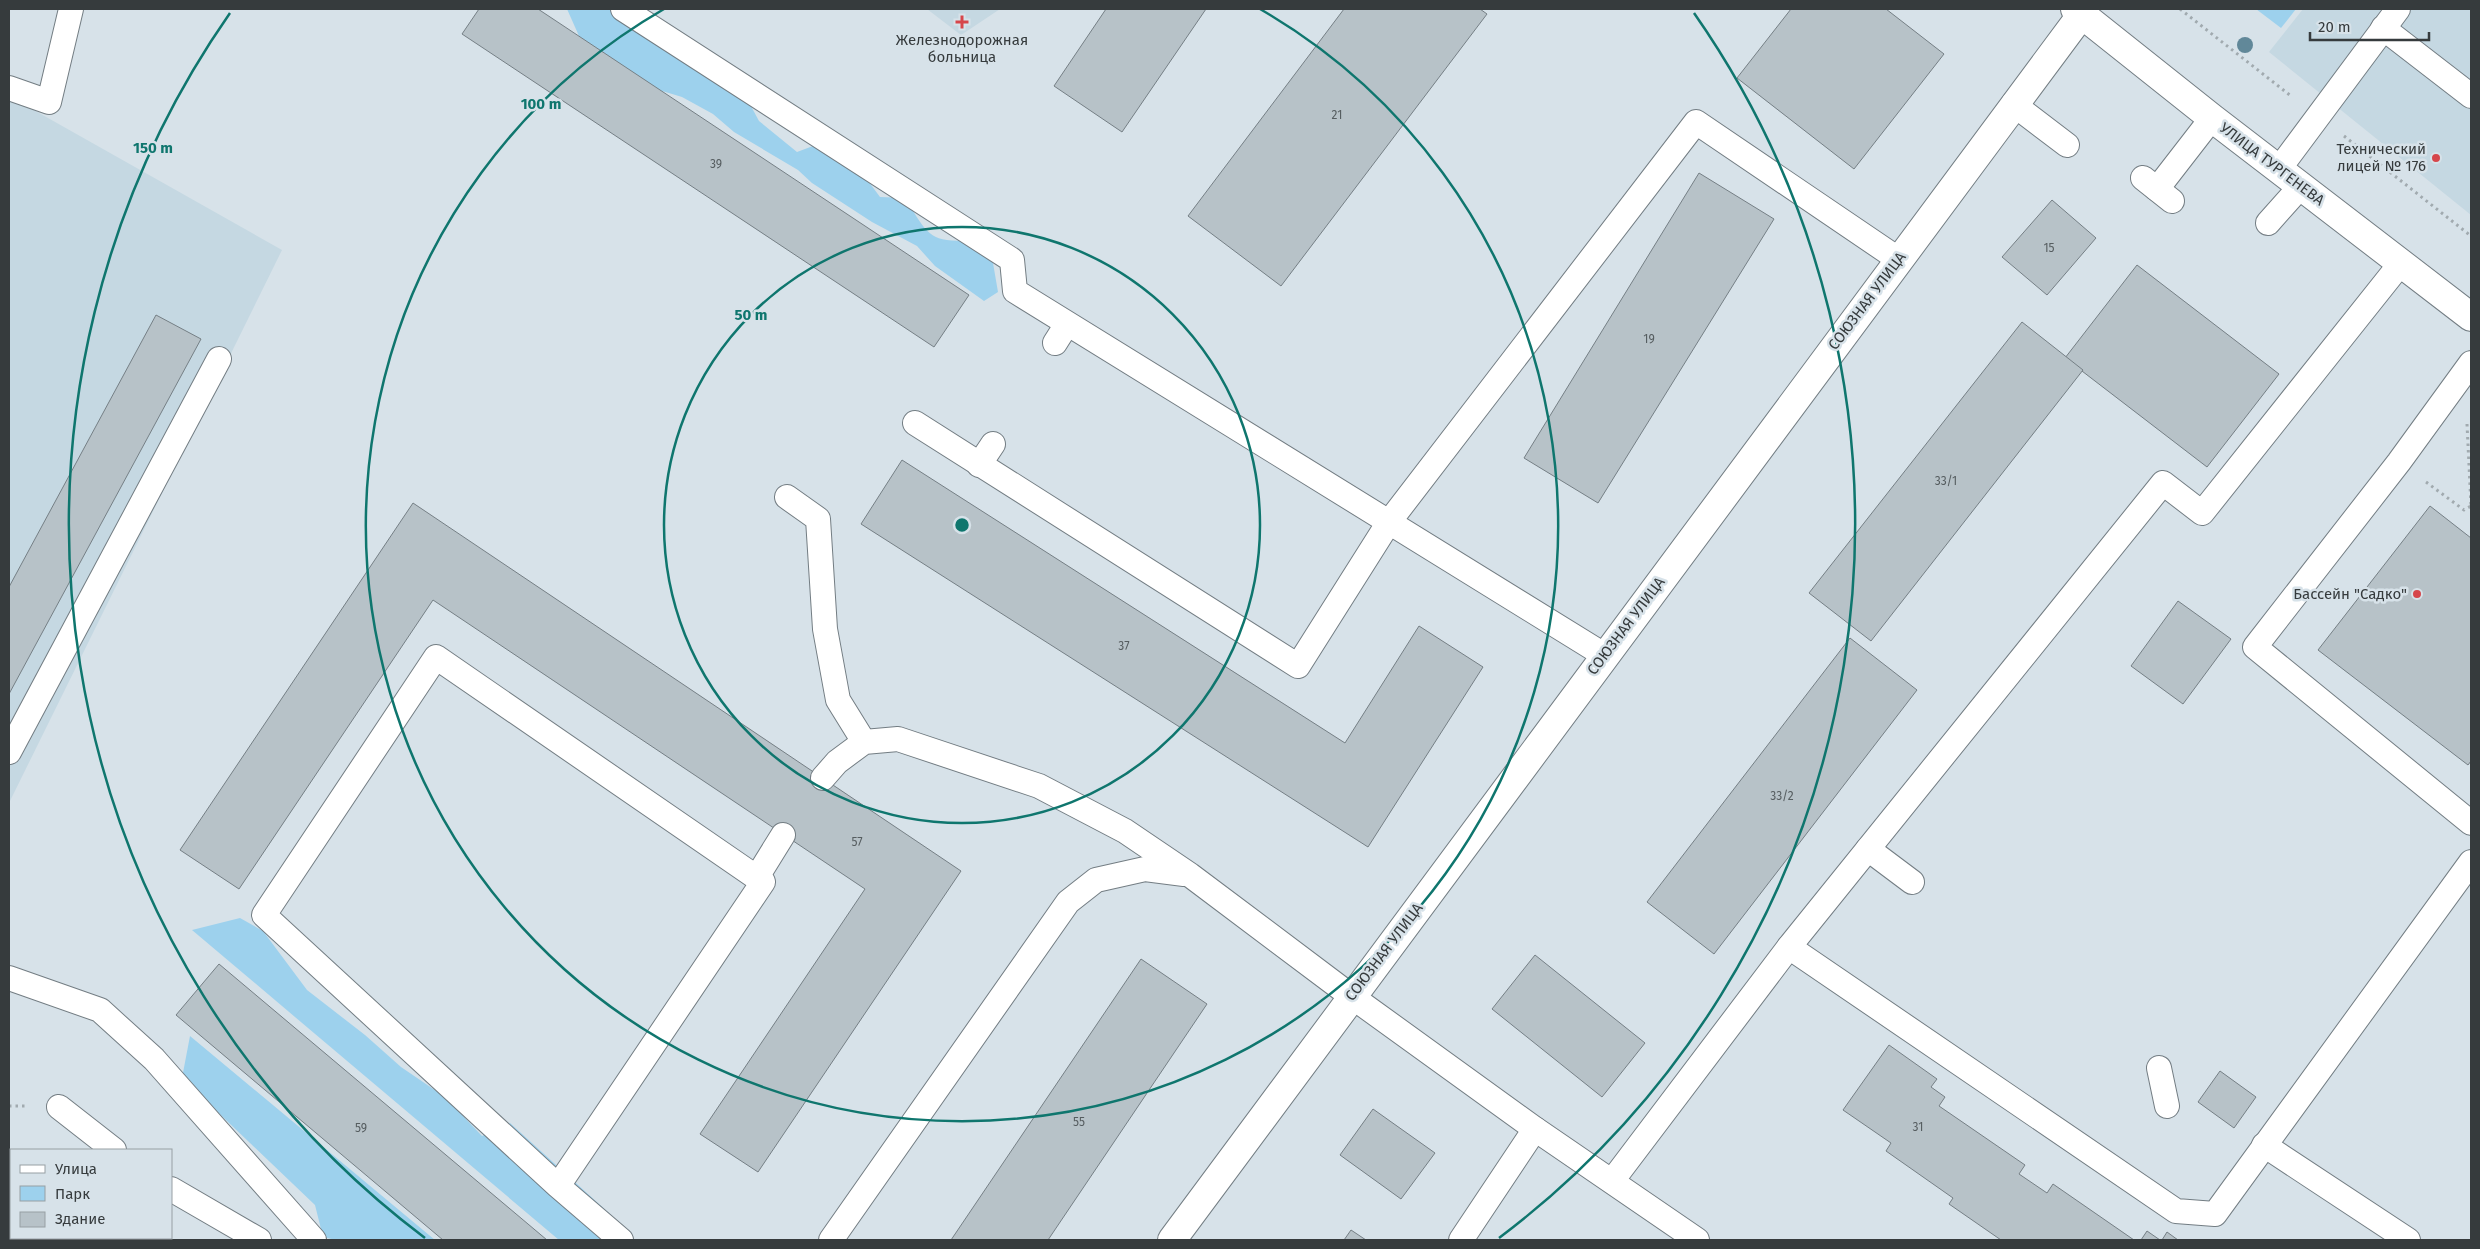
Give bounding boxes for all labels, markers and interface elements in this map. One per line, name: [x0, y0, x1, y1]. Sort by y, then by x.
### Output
scale bar: [2310, 10, 2429, 42]
marker: Железнодорожная больница: [955, 15, 969, 29]
text: 20 m: [2318, 18, 2351, 36]
place label: Железнодорожная больница: [896, 31, 1028, 66]
text: 100 m: [521, 95, 561, 113]
house number: 21: [1332, 108, 1342, 122]
street label: УЛИЦА ТУРГЕНЕВА: [2216, 119, 2328, 209]
text: 150 m: [133, 139, 173, 157]
place label: Технический лицей № 176: [2336, 140, 2426, 175]
marker: Технический лицей № 176: [2430, 152, 2442, 164]
house number: 39: [710, 157, 722, 171]
house number: 15: [2043, 241, 2055, 255]
street label: СОЮЗНАЯ УЛИЦА: [1824, 248, 1910, 353]
text: 50 m: [734, 306, 768, 324]
house number: 19: [1643, 332, 1655, 346]
house number: 33/1: [1935, 474, 1957, 488]
centre of rings: [953, 516, 971, 534]
street label: СОЮЗНАЯ УЛИЦА: [1583, 573, 1669, 678]
place label: Бассейн "Садко": [2293, 585, 2407, 603]
marker: Бассейн "Садко": [2411, 588, 2423, 600]
house number: 37: [1118, 639, 1130, 653]
house number: 33/2: [1770, 789, 1794, 803]
house number: 57: [851, 835, 863, 849]
street label: СОЮЗНАЯ УЛИЦА: [1341, 899, 1427, 1004]
house number: 55: [1073, 1115, 1085, 1129]
house number: 31: [1913, 1120, 1923, 1134]
house number: 59: [355, 1121, 367, 1135]
legend: [10, 1149, 172, 1239]
text: Улица: [55, 1160, 97, 1178]
text: Парк: [55, 1185, 90, 1203]
text: Здание: [55, 1210, 105, 1228]

